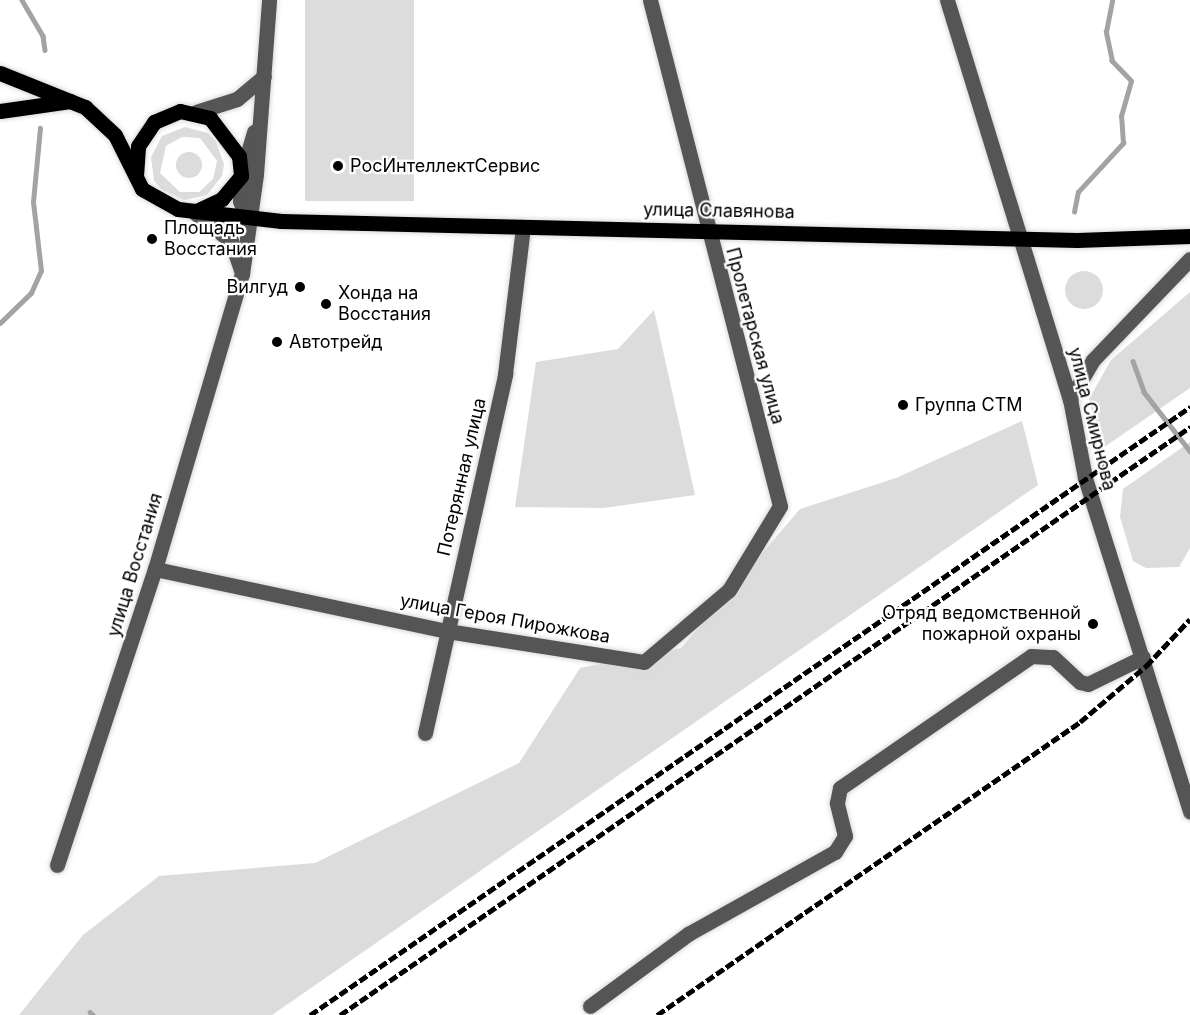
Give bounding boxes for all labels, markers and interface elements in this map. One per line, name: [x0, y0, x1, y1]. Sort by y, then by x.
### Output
place label: РосИнтеллектСервис: [350, 155, 540, 177]
marker: РосИнтеллектСервис: [331, 159, 345, 173]
street label: улица Славянова: [643, 199, 795, 223]
place label: Площадь Восстания: [164, 218, 257, 260]
marker: Площадь Восстания: [145, 232, 159, 246]
street label: Пролетарская улица: [721, 245, 789, 427]
place label: Вилгуд: [226, 276, 288, 298]
marker: Вилгуд: [293, 280, 307, 294]
place label: Хонда на Восстания: [338, 283, 431, 326]
marker: Хонда на Восстания: [319, 297, 333, 311]
place label: Автотрейд: [289, 331, 383, 353]
marker: Автотрейд: [270, 335, 284, 349]
street label: улица Смирнова: [1064, 345, 1120, 493]
place label: Группа СТМ: [915, 394, 1023, 416]
street label: Потерянная улица: [433, 396, 491, 558]
marker: Группа СТМ: [896, 398, 910, 412]
street label: улица Восстания: [103, 491, 167, 639]
street label: улица Героя Пирожкова: [398, 590, 612, 648]
place label: Отряд ведомственной пожарной охраны: [882, 603, 1081, 646]
marker: Отряд ведомственной пожарной охраны: [1086, 617, 1100, 631]

